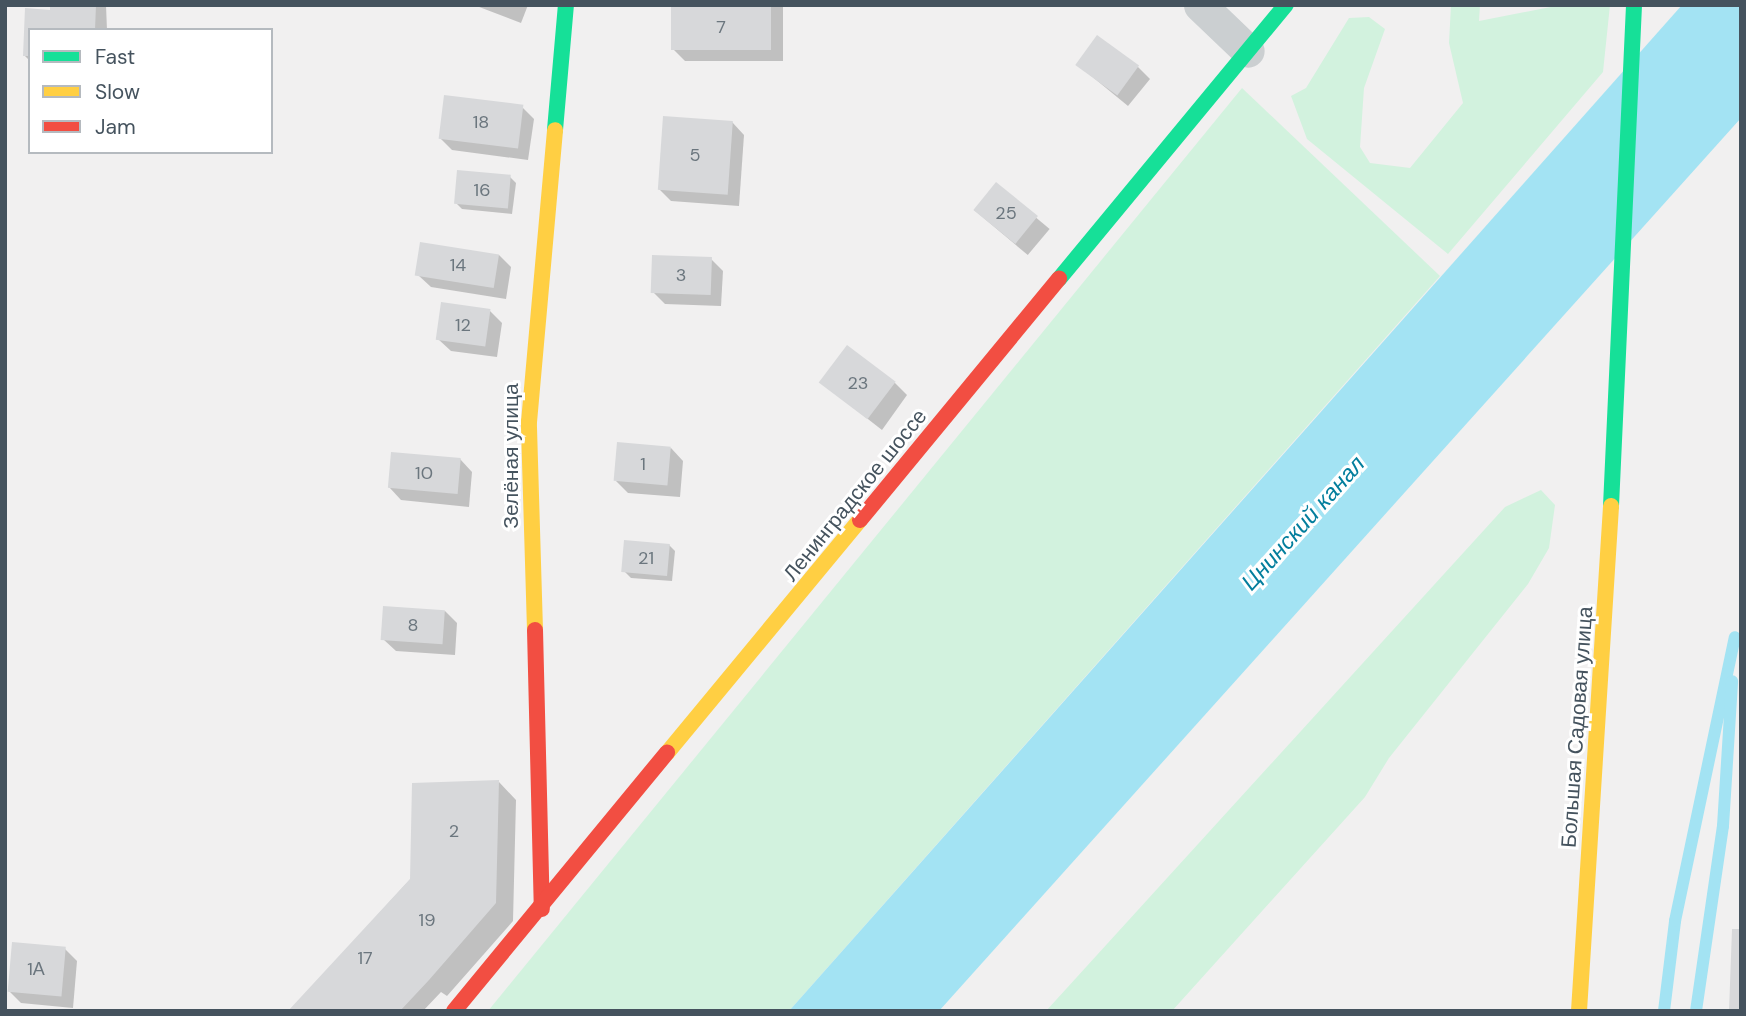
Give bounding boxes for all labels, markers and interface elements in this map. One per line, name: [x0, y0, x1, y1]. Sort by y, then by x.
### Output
house number: 7: [716, 16, 726, 38]
legend: [28, 28, 273, 154]
text: Fast: [95, 43, 135, 71]
text: Slow: [95, 78, 140, 106]
house number: 18: [473, 111, 489, 133]
text: Jam: [95, 113, 136, 141]
house number: 5: [690, 144, 700, 166]
house number: 16: [474, 179, 490, 201]
house number: 25: [995, 202, 1017, 224]
house number: 14: [450, 254, 466, 276]
house number: 3: [676, 264, 686, 286]
house number: 12: [455, 314, 471, 336]
house number: 23: [847, 372, 869, 394]
street label: Зелёная улица: [498, 383, 524, 529]
street label: Ленинградское шоссе: [778, 404, 932, 586]
water label: Цнинский канал: [1236, 450, 1370, 596]
house number: 1: [640, 453, 646, 475]
house number: 10: [415, 462, 433, 484]
house number: 21: [638, 547, 654, 569]
street label: Большая Садовая улица: [1556, 605, 1598, 849]
house number: 8: [408, 614, 418, 636]
house number: 2: [449, 820, 459, 842]
house number: 19: [419, 909, 435, 931]
house number: 17: [357, 947, 373, 969]
house number: 1А: [27, 958, 45, 980]

